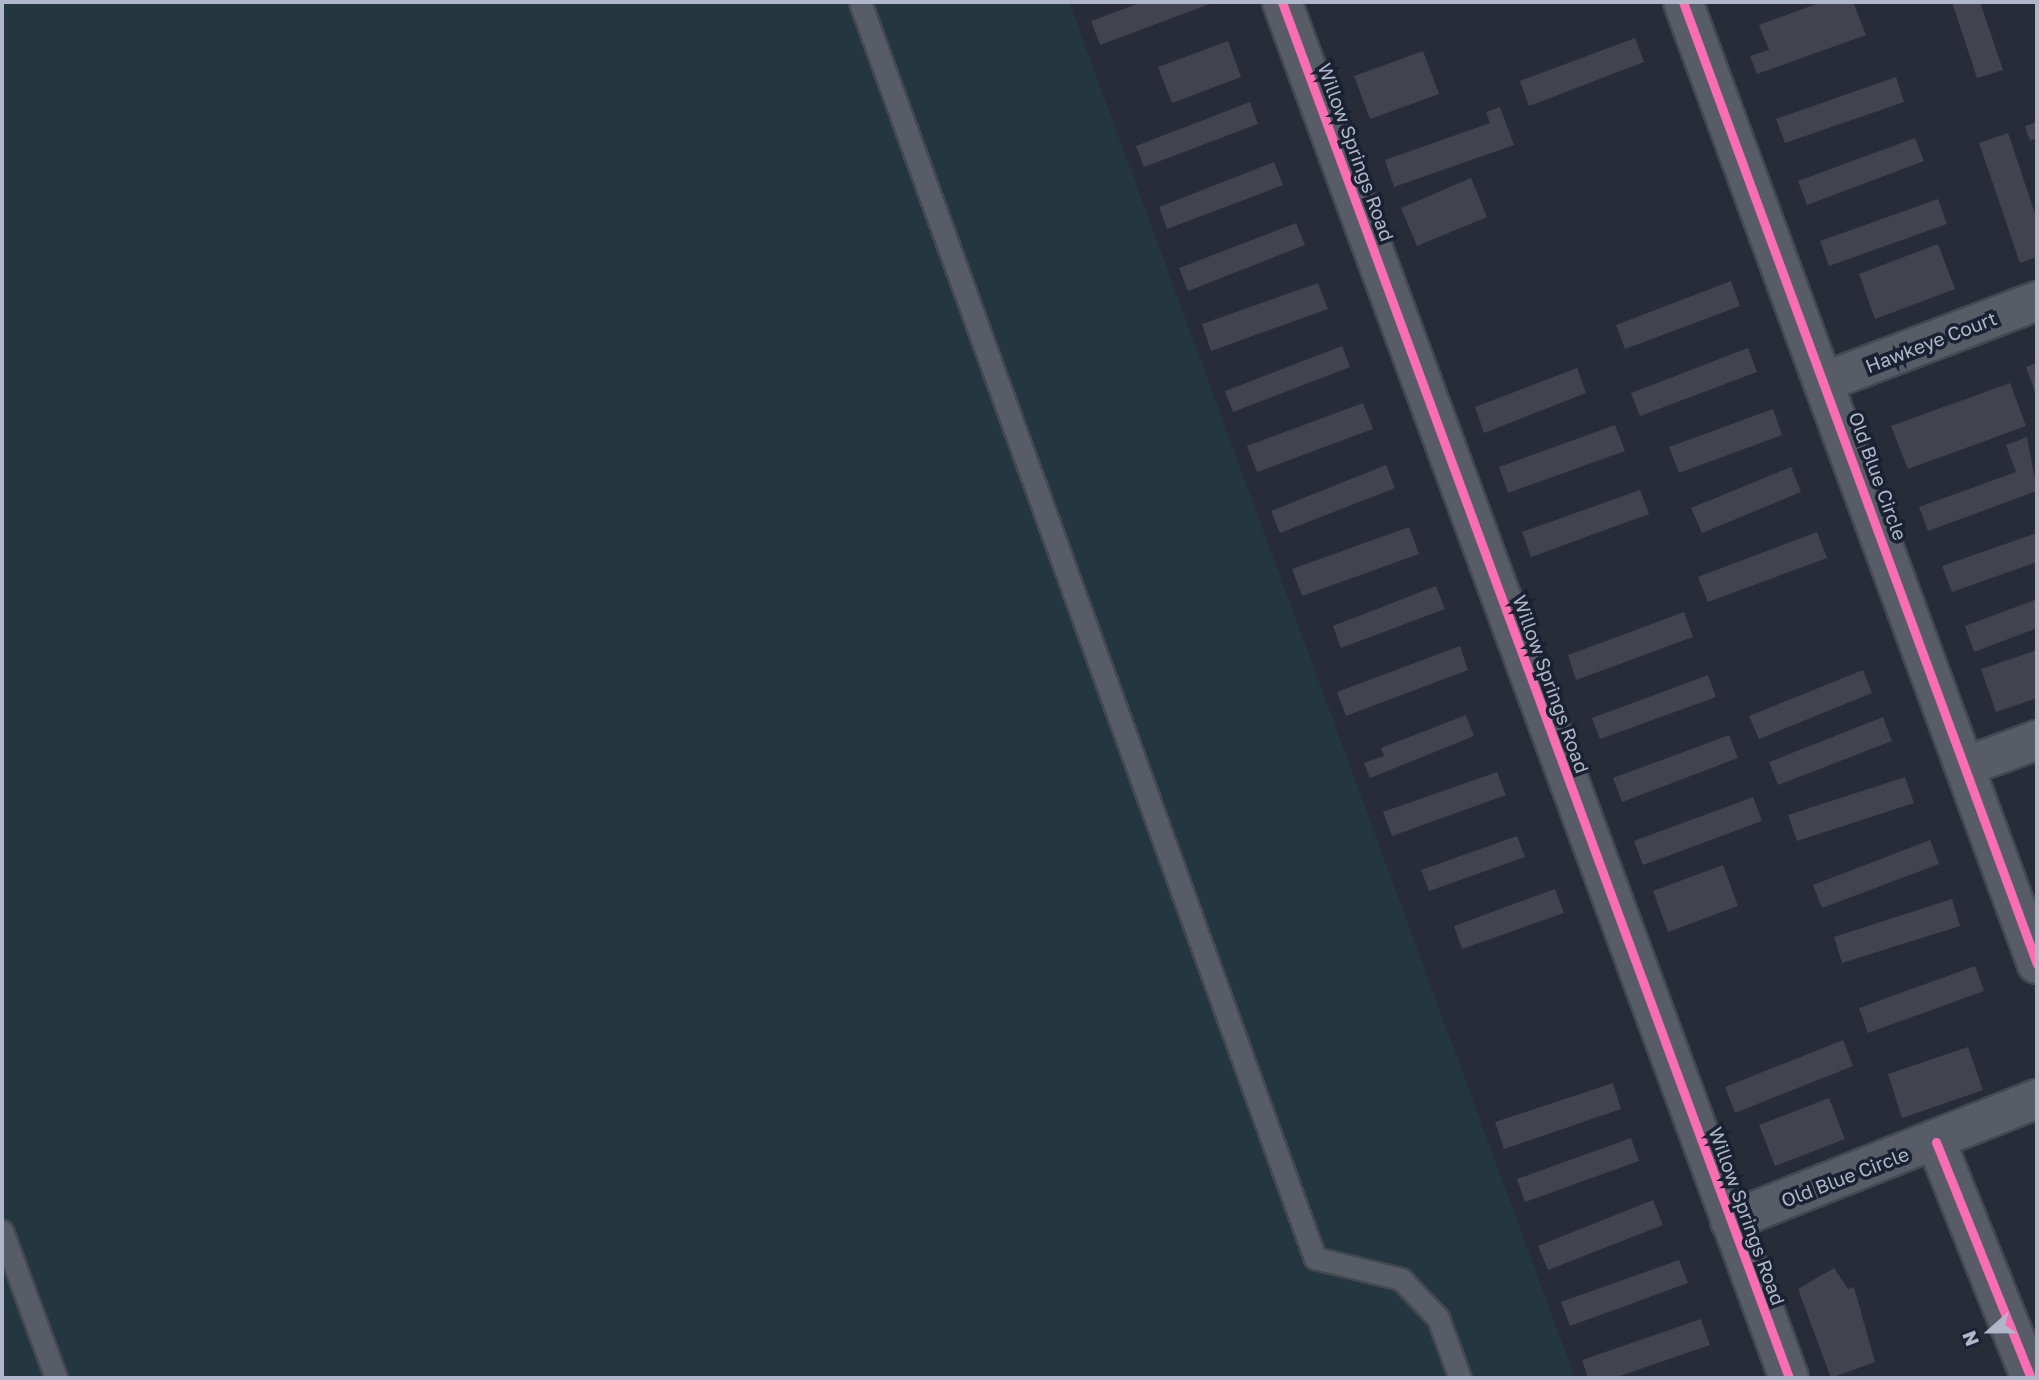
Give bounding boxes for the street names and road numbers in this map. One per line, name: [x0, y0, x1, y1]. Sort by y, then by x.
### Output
street label: Willow Springs Road: [1313, 60, 1399, 244]
street label: Hawkeye Court: [1862, 307, 2000, 377]
street label: Old Blue Circle: [1844, 409, 1912, 543]
street label: Willow Springs Road: [1508, 592, 1594, 776]
street label: Willow Springs Road: [1704, 1124, 1790, 1308]
street label: Old Blue Circle: [1778, 1142, 1912, 1212]

